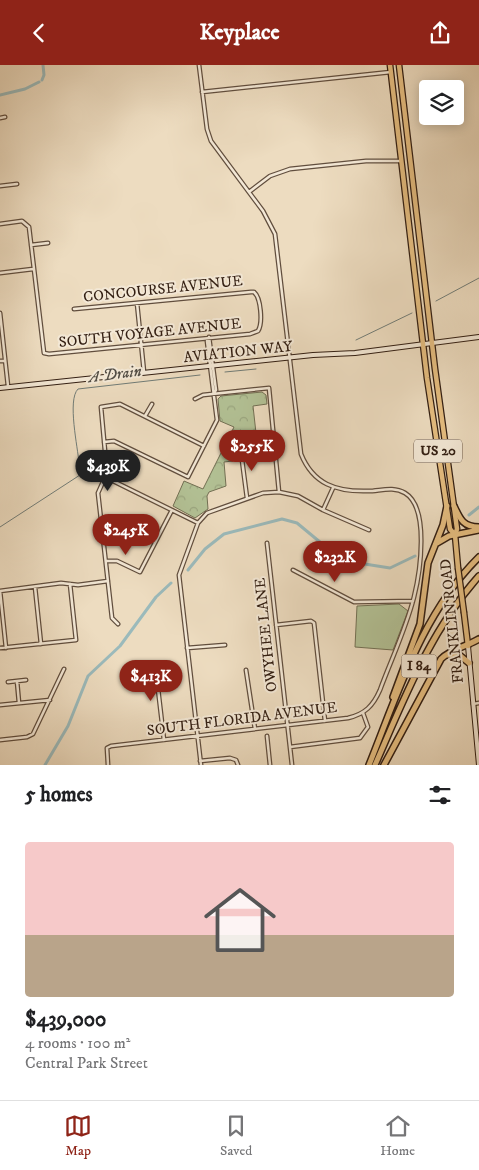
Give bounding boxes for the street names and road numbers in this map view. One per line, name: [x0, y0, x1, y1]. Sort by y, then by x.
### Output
street label: CONCOURSE AVENUE: [82, 271, 244, 307]
street label: SOUTH VOYAGE AVENUE: [58, 314, 242, 352]
street label: AVIATION WAY: [183, 337, 294, 367]
road number: US 20: [414, 439, 462, 463]
street label: FRANKLIN ROAD: [436, 558, 468, 684]
street label: OWYHEE LANE: [251, 577, 281, 693]
road number: I 84: [402, 655, 436, 677]
street label: SOUTH FLORIDA AVENUE: [146, 698, 339, 740]

